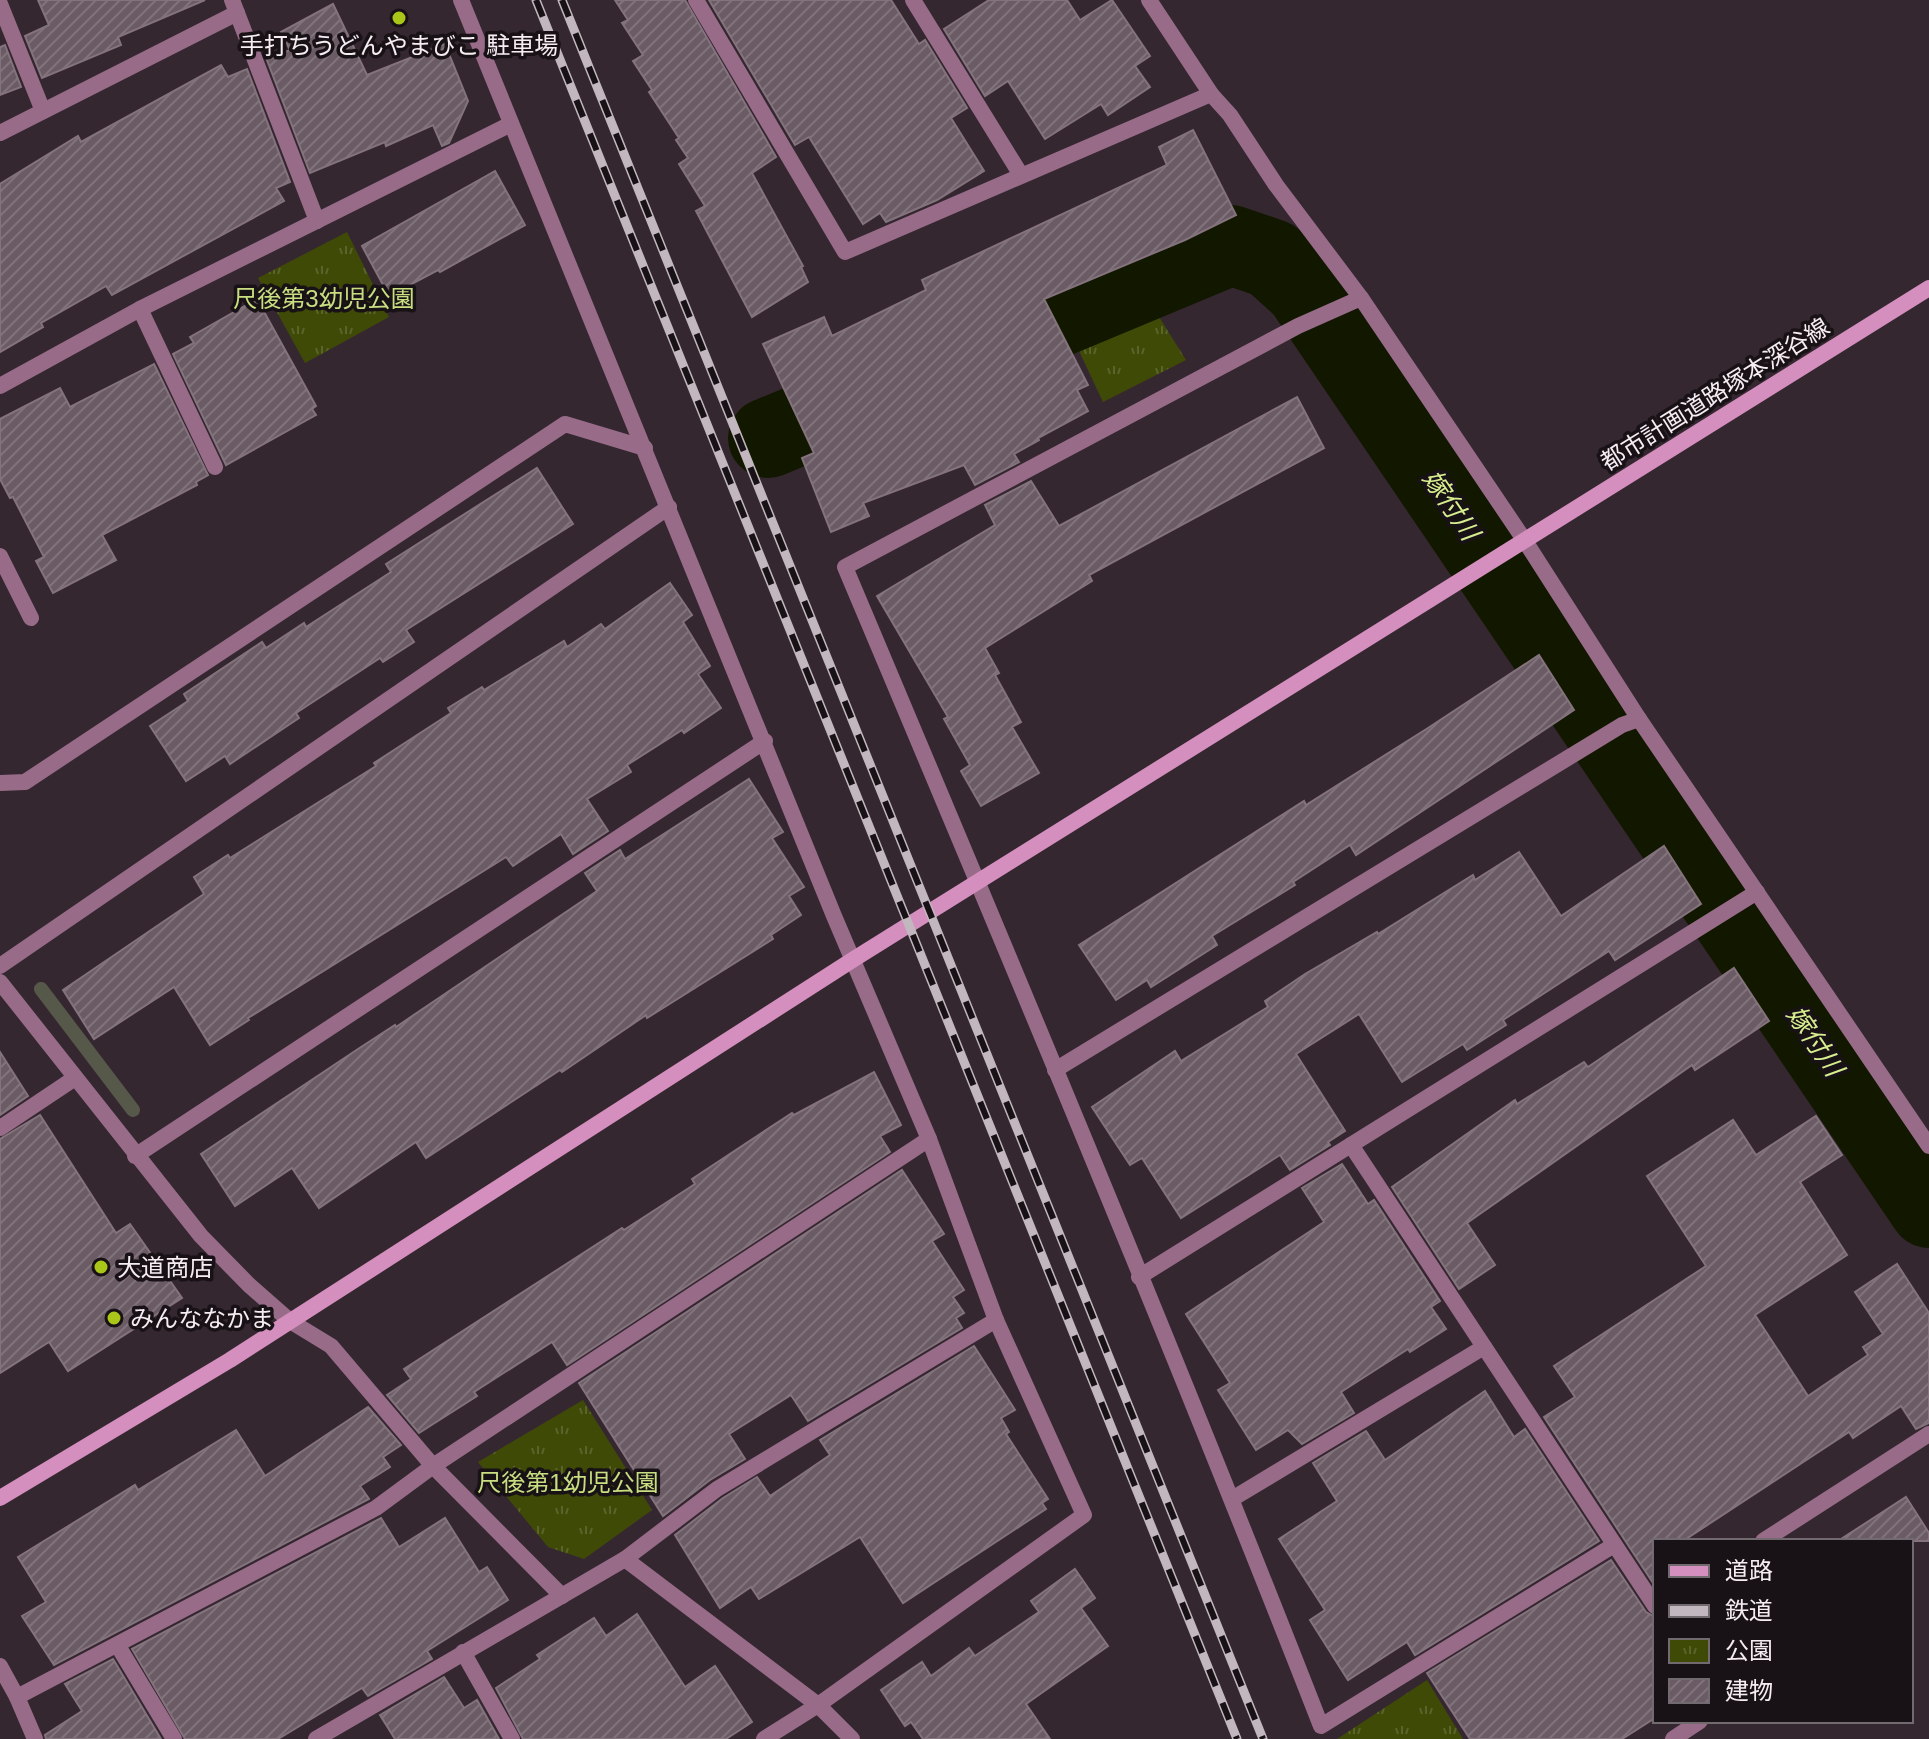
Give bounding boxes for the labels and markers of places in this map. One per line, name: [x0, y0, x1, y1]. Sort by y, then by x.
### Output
marker: 手打ちうどんやまびこ 駐車場: [390, 9, 408, 27]
place label: 手打ちうどんやまびこ 駐車場: [240, 32, 558, 59]
place label: 大道商店: [117, 1254, 213, 1281]
marker: 大道商店: [92, 1258, 110, 1276]
place label: みんななかま: [130, 1305, 274, 1332]
marker: みんななかま: [105, 1309, 123, 1327]

